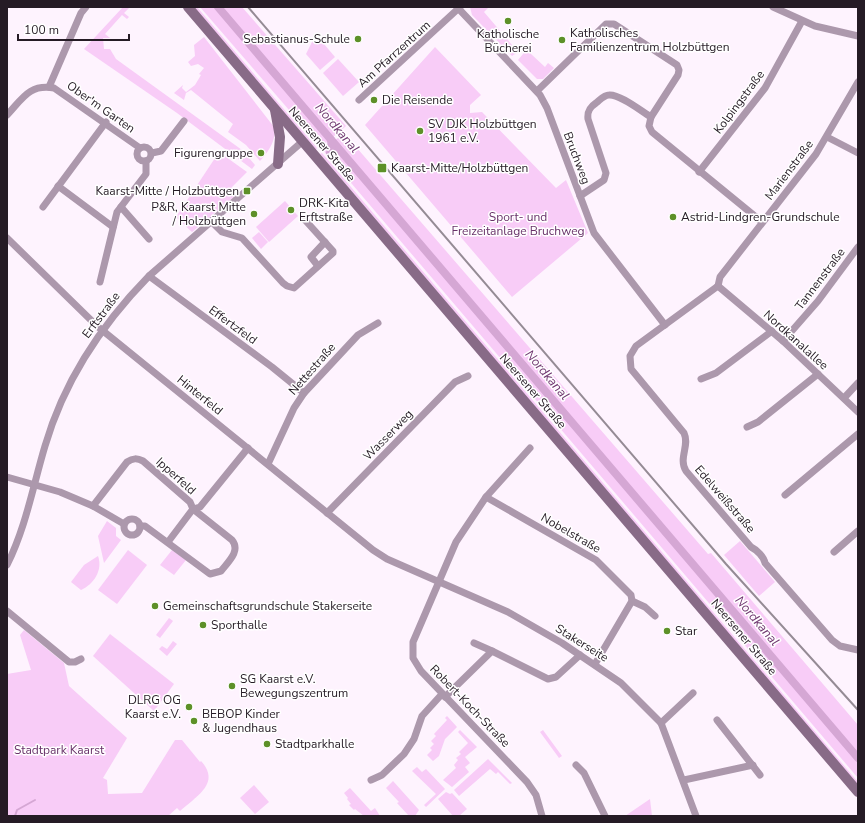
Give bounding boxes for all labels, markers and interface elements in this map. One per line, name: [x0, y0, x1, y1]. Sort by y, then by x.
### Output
scale bar: [18, 16, 129, 42]
marker: Katholische Bücherei: [503, 16, 513, 26]
street label: Am Pfarrzentrum: [354, 17, 434, 91]
text: 100 m: [24, 22, 59, 38]
place label: Katholisches Familienzentrum Holzbüttgen: [570, 25, 730, 55]
place label: Katholische Bücherei: [477, 26, 539, 56]
place label: Sebastianus-Schule: [243, 31, 350, 47]
marker: Sebastianus-Schule: [353, 34, 363, 44]
marker: Katholisches Familienzentrum Holzbüttgen: [557, 35, 567, 45]
street label: Kolpingstraße: [710, 67, 768, 137]
street label: Ober'm Garten: [64, 78, 138, 136]
place label: Die Reisende: [382, 92, 453, 108]
marker: Die Reisende: [369, 95, 379, 105]
water label: Nordkanal: [311, 99, 363, 157]
street label: Neersener Straße: [285, 103, 359, 185]
place label: SV DJK Holzbüttgen 1961 e.V.: [428, 116, 537, 146]
marker: SV DJK Holzbüttgen 1961 e.V.: [415, 126, 425, 136]
street label: Bruchweg: [560, 130, 594, 186]
street label: Marienstraße: [761, 137, 817, 203]
place label: Figurengruppe: [174, 145, 253, 161]
marker: Figurengruppe: [256, 148, 266, 158]
place label: Kaarst-Mitte/Holzbüttgen: [391, 160, 528, 176]
marker: Kaarst-Mitte/Holzbüttgen: [376, 162, 388, 174]
place label: Kaarst-Mitte / Holzbüttgen: [95, 183, 239, 199]
marker: Kaarst-Mitte / Holzbüttgen: [242, 186, 252, 196]
place label: DRK-Kita Erftstraße: [299, 195, 353, 225]
place label: P&R, Kaarst Mitte / Holzbüttgen: [151, 199, 246, 229]
marker: DRK-Kita Erftstraße: [286, 205, 296, 215]
marker: P&R, Kaarst Mitte / Holzbüttgen: [249, 209, 259, 219]
park label: Sport- und Freizeitanlage Bruchweg: [451, 209, 585, 239]
place label: Astrid-Lindgren-Grundschule: [681, 209, 840, 225]
marker: Astrid-Lindgren-Grundschule: [668, 212, 678, 222]
street label: Tannenstraße: [791, 245, 849, 313]
street label: Erftstraße: [78, 289, 124, 341]
street label: Effertzfeld: [206, 302, 260, 348]
street label: Nordkanalallee: [760, 307, 832, 373]
street label: Nettestraße: [285, 340, 339, 398]
water label: Nordkanal: [521, 346, 573, 404]
street label: Neersener Straße: [496, 350, 570, 432]
street label: Hinterfeld: [174, 372, 226, 418]
street label: Wasserweg: [360, 406, 416, 464]
street label: Ipperfeld: [153, 454, 199, 498]
street label: Edelweißstraße: [691, 462, 759, 536]
street label: Nobelstraße: [538, 509, 604, 557]
water label: Nordkanal: [731, 592, 783, 650]
street label: Neersener Straße: [707, 596, 781, 678]
place label: Gemeinschaftsgrundschule Stakerseite: [163, 598, 372, 614]
marker: Gemeinschaftsgrundschule Stakerseite: [150, 601, 160, 611]
place label: Sporthalle: [211, 617, 267, 633]
marker: Sporthalle: [198, 620, 208, 630]
street label: Stakerseite: [552, 620, 612, 666]
place label: Star: [675, 623, 698, 639]
marker: Star: [662, 626, 672, 636]
street label: Robert-Koch-Straße: [426, 661, 514, 751]
place label: SG Kaarst e.V. Bewegungszentrum: [240, 671, 348, 701]
marker: SG Kaarst e.V. Bewegungszentrum: [227, 681, 237, 691]
place label: DLRG OG Kaarst e.V.: [125, 692, 181, 722]
marker: DLRG OG Kaarst e.V.: [184, 702, 194, 712]
place label: BEBOP Kinder & Jugendhaus: [202, 706, 281, 736]
marker: BEBOP Kinder & Jugendhaus: [189, 716, 199, 726]
place label: Stadtparkhalle: [275, 736, 354, 752]
marker: Stadtparkhalle: [262, 739, 272, 749]
park label: Stadtpark Kaarst: [14, 742, 105, 758]

